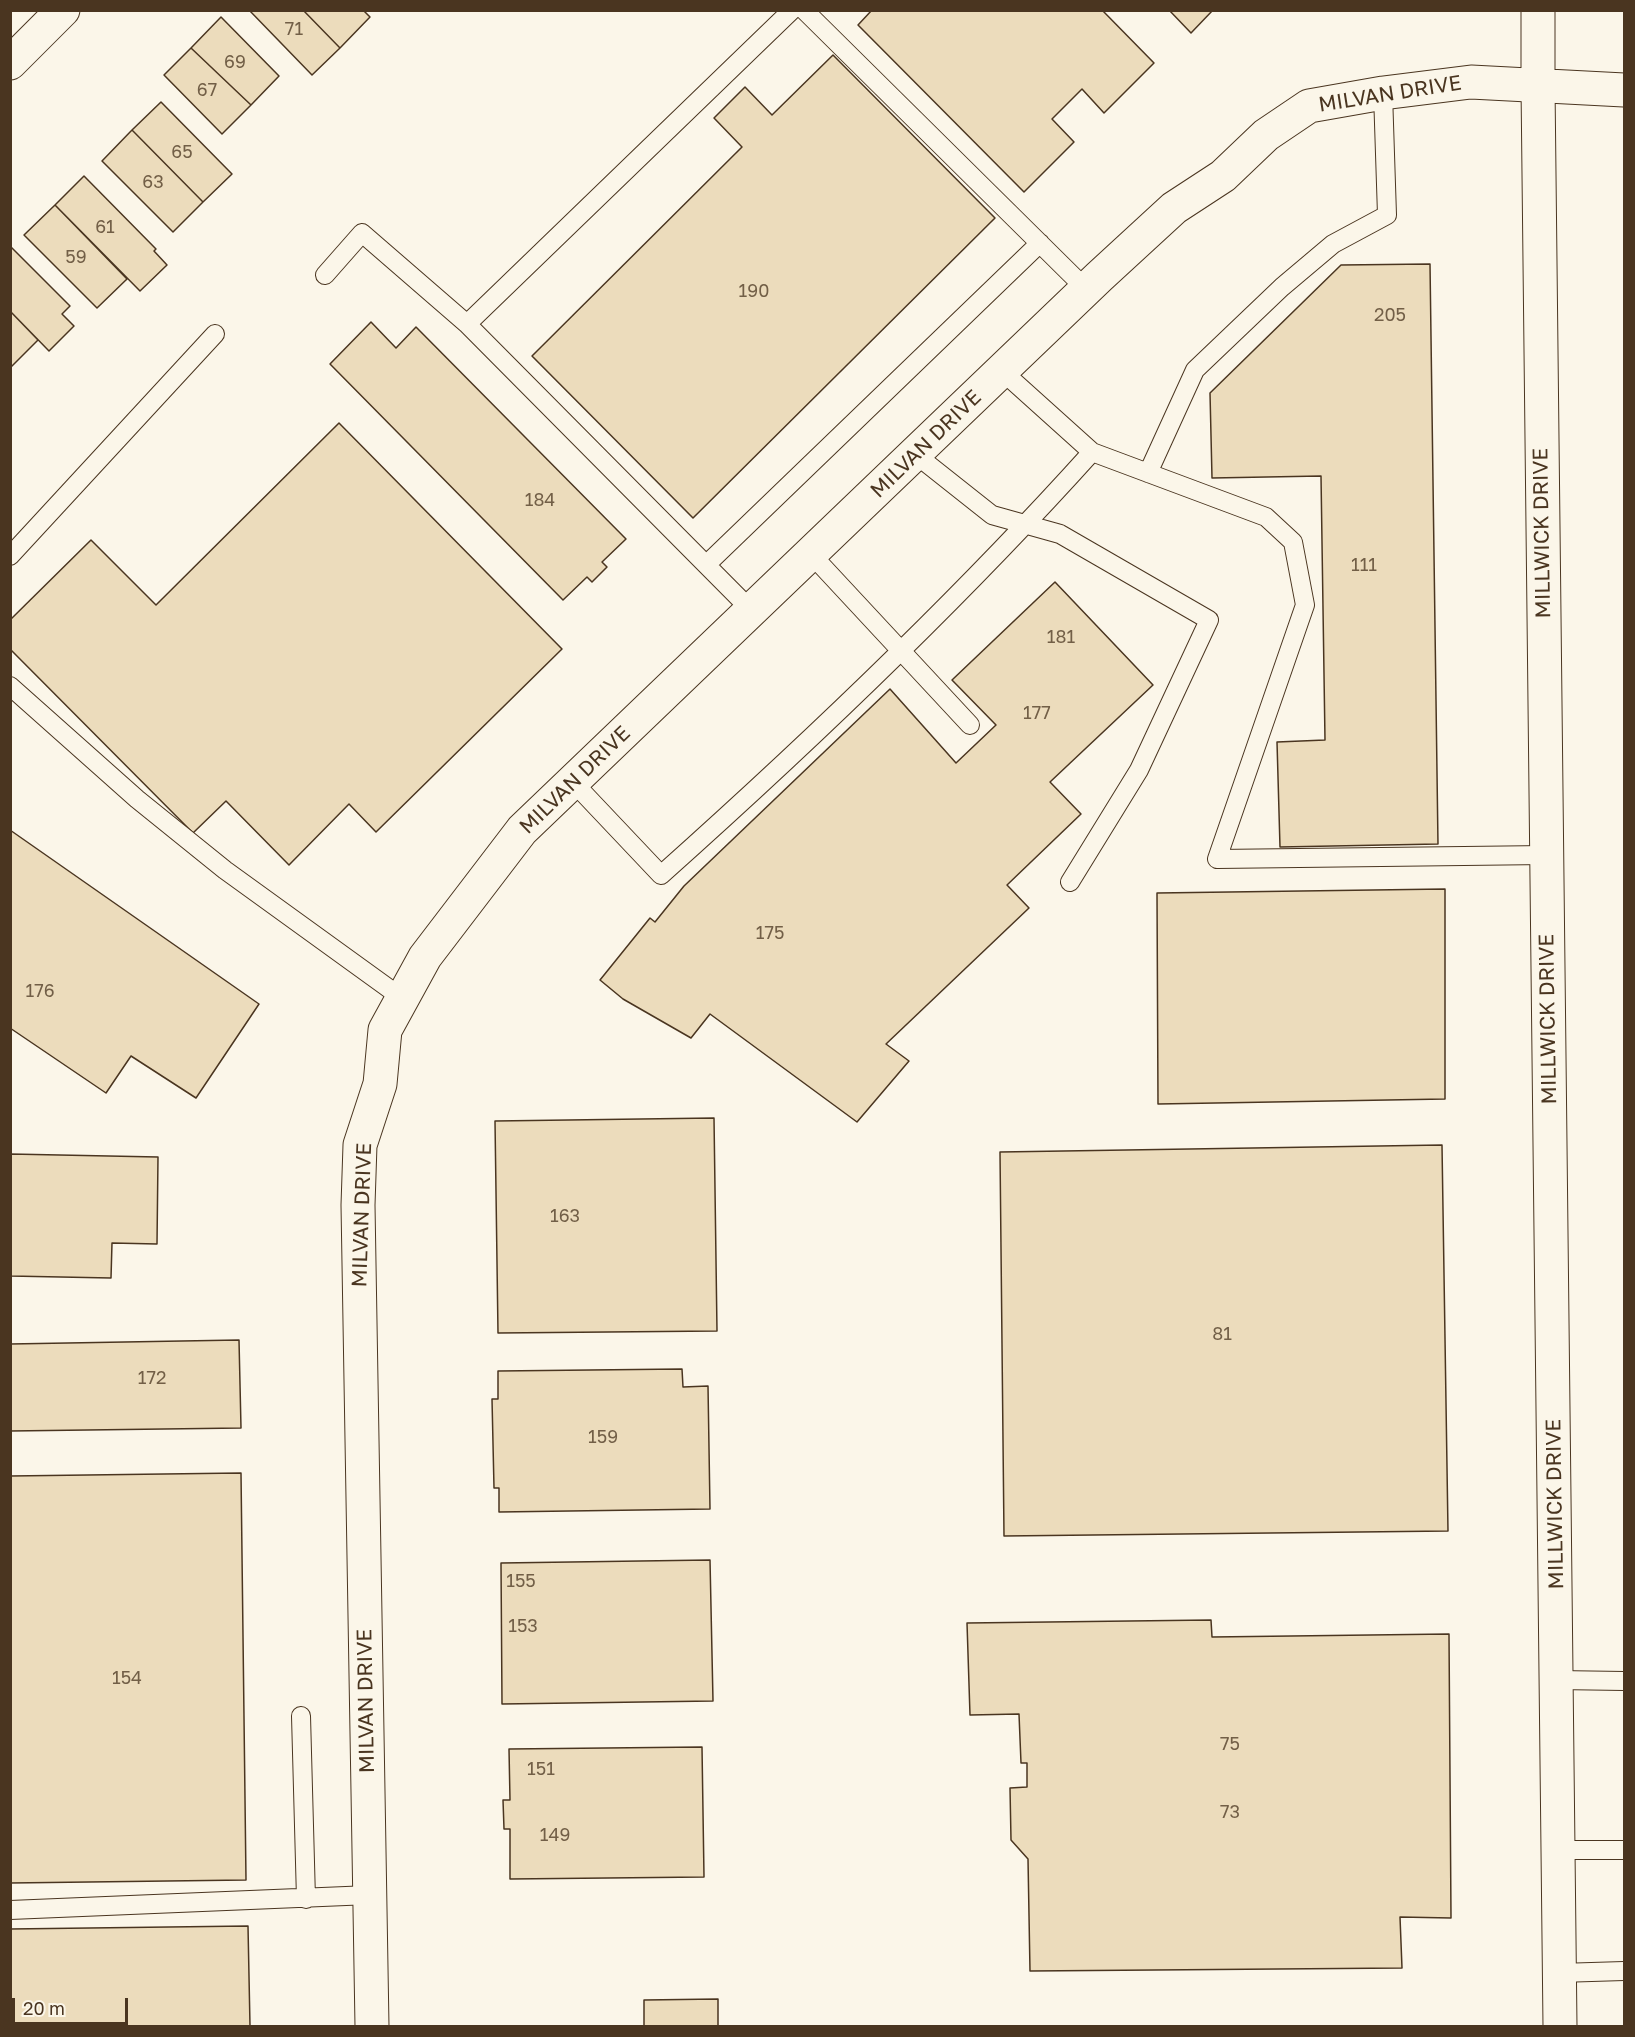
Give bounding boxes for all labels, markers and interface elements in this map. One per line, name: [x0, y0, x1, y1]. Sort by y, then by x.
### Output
house number: 71: [285, 18, 303, 40]
house number: 69: [224, 51, 246, 73]
street label: MILVAN DRIVE: [1317, 70, 1463, 118]
house number: 67: [197, 79, 217, 101]
house number: 65: [171, 141, 193, 163]
house number: 63: [142, 171, 164, 193]
house number: 61: [95, 216, 115, 238]
house number: 59: [65, 246, 87, 268]
house number: 190: [739, 280, 769, 302]
house number: 205: [1374, 304, 1406, 326]
street label: MILVAN DRIVE: [865, 385, 987, 503]
street label: MILLWICK DRIVE: [1528, 448, 1556, 618]
house number: 184: [525, 489, 555, 511]
house number: 111: [1351, 554, 1377, 576]
house number: 181: [1047, 626, 1075, 648]
house number: 177: [1023, 702, 1051, 724]
street label: MILVAN DRIVE: [514, 721, 636, 839]
house number: 175: [756, 922, 784, 944]
street label: MILLWICK DRIVE: [1534, 934, 1562, 1104]
house number: 176: [25, 980, 55, 1002]
street label: MILVAN DRIVE: [347, 1142, 377, 1288]
house number: 163: [550, 1205, 580, 1227]
house number: 81: [1212, 1323, 1232, 1345]
house number: 172: [138, 1367, 166, 1389]
street label: MILLWICK DRIVE: [1541, 1419, 1569, 1589]
house number: 159: [588, 1426, 618, 1448]
house number: 155: [506, 1570, 536, 1592]
house number: 153: [508, 1615, 538, 1637]
street label: MILVAN DRIVE: [352, 1629, 380, 1773]
house number: 154: [112, 1667, 142, 1689]
house number: 75: [1220, 1733, 1240, 1755]
house number: 151: [527, 1758, 555, 1780]
house number: 73: [1220, 1801, 1240, 1823]
house number: 149: [540, 1824, 570, 1846]
scale bar: [15, 1986, 130, 2024]
text: 20 m: [23, 1997, 65, 2019]

